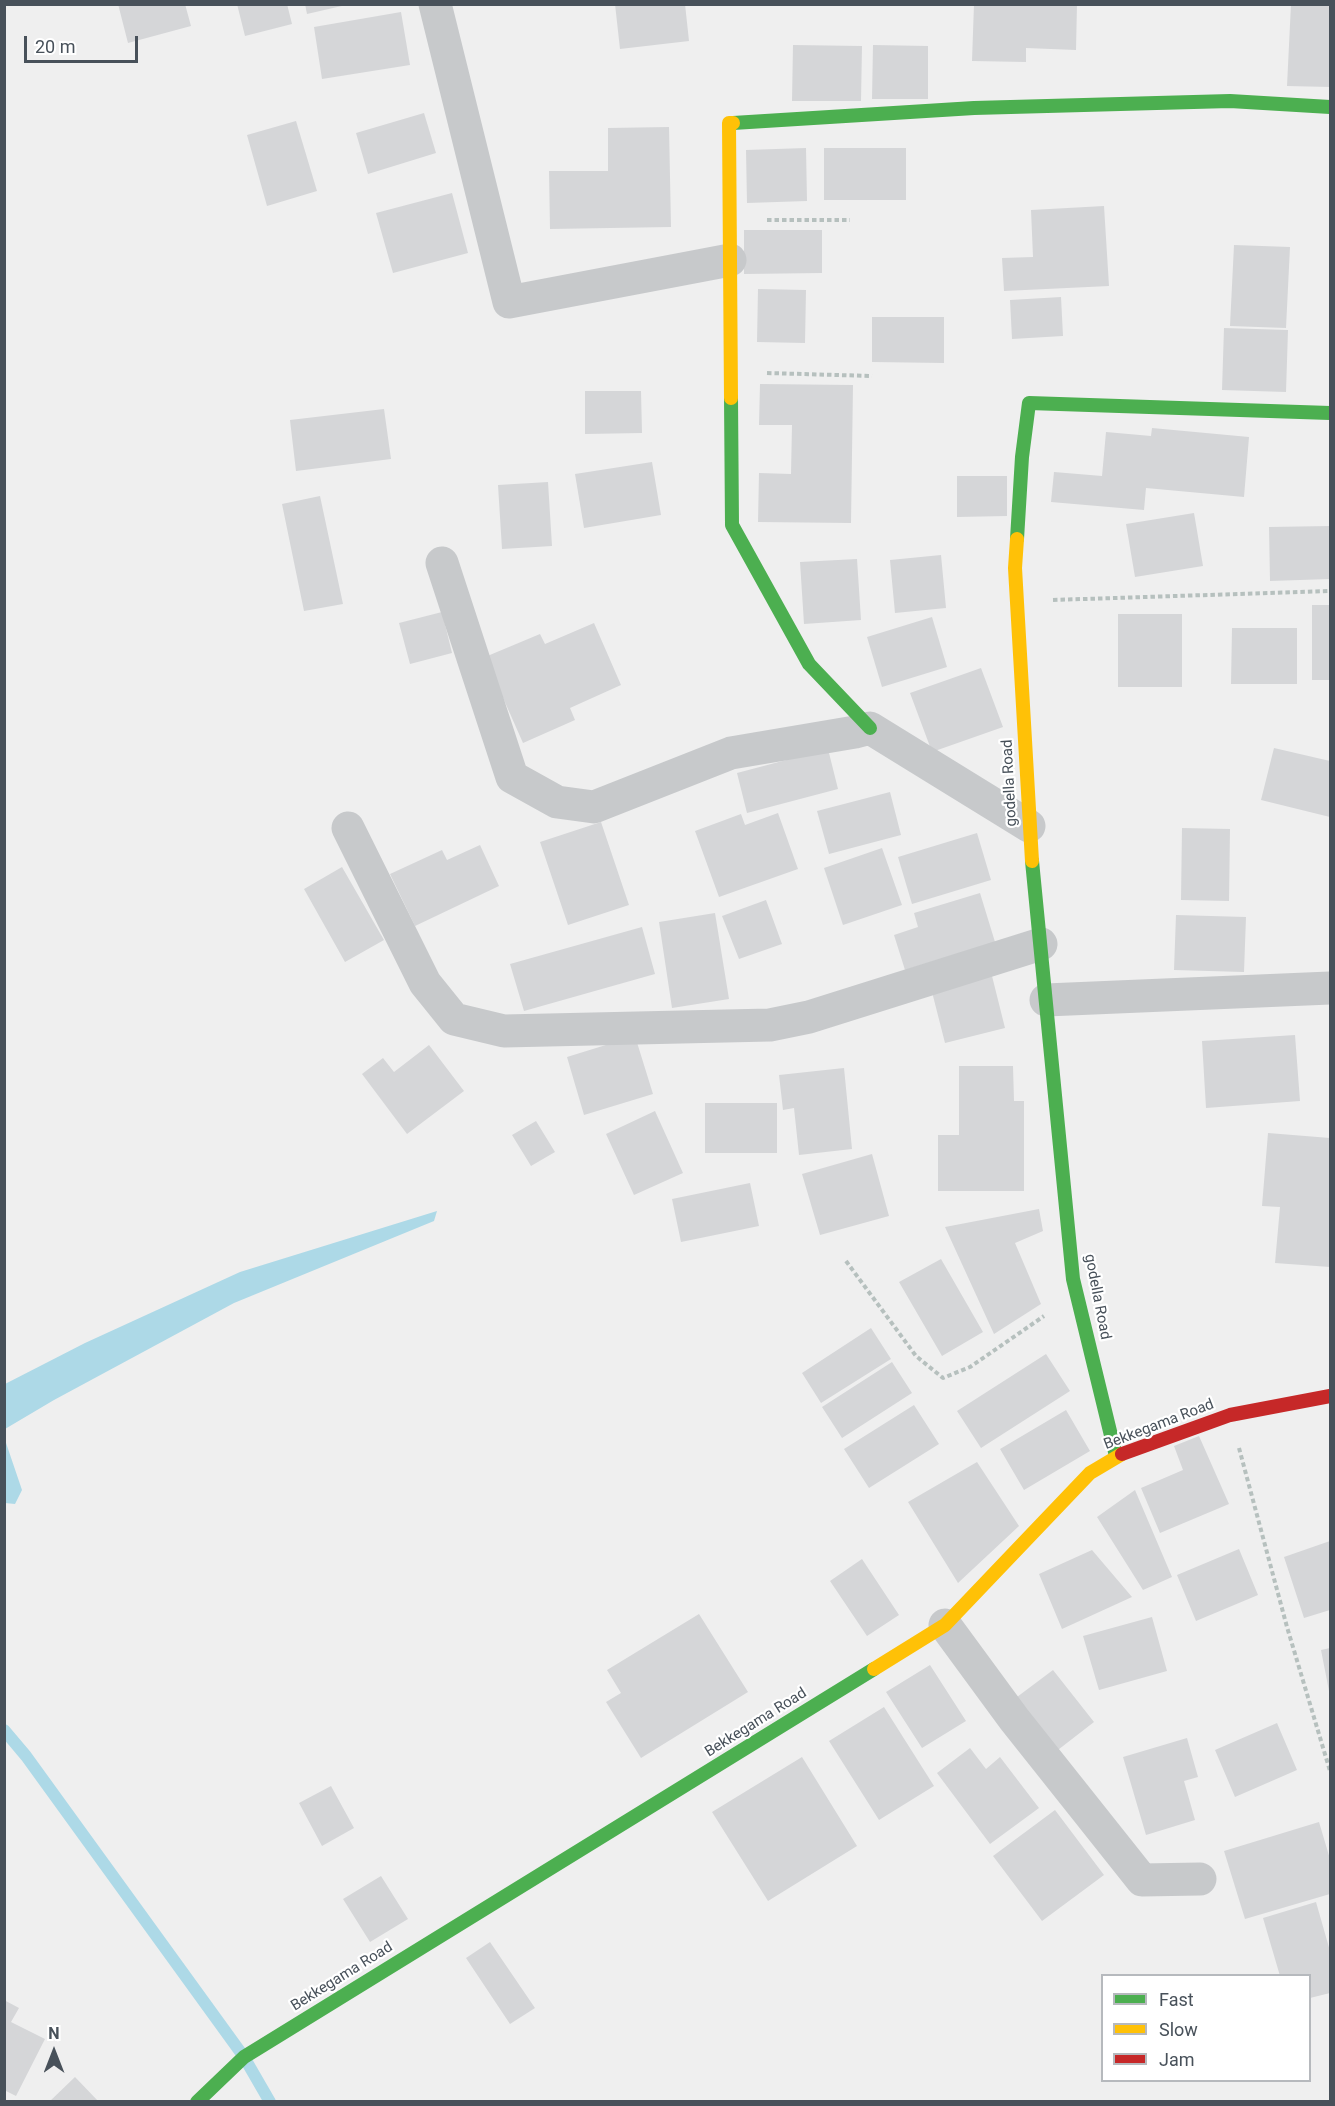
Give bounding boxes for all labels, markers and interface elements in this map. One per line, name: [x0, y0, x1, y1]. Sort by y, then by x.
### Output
scale bar: [27, 24, 141, 62]
text: 20 m: [35, 36, 75, 57]
street label: godella Road: [999, 739, 1021, 827]
street label: godella Road: [1080, 1253, 1114, 1341]
street label: Bekkegama Road: [1101, 1396, 1217, 1454]
street label: Bekkegama Road: [702, 1685, 810, 1761]
street label: Bekkegama Road: [288, 1939, 396, 2015]
legend: [1101, 1974, 1311, 2082]
text: Fast: [1159, 1989, 1194, 2010]
text: Slow: [1159, 2019, 1198, 2040]
north arrow: [24, 2022, 84, 2082]
text: N: [48, 2024, 60, 2043]
text: Jam: [1159, 2049, 1195, 2070]

